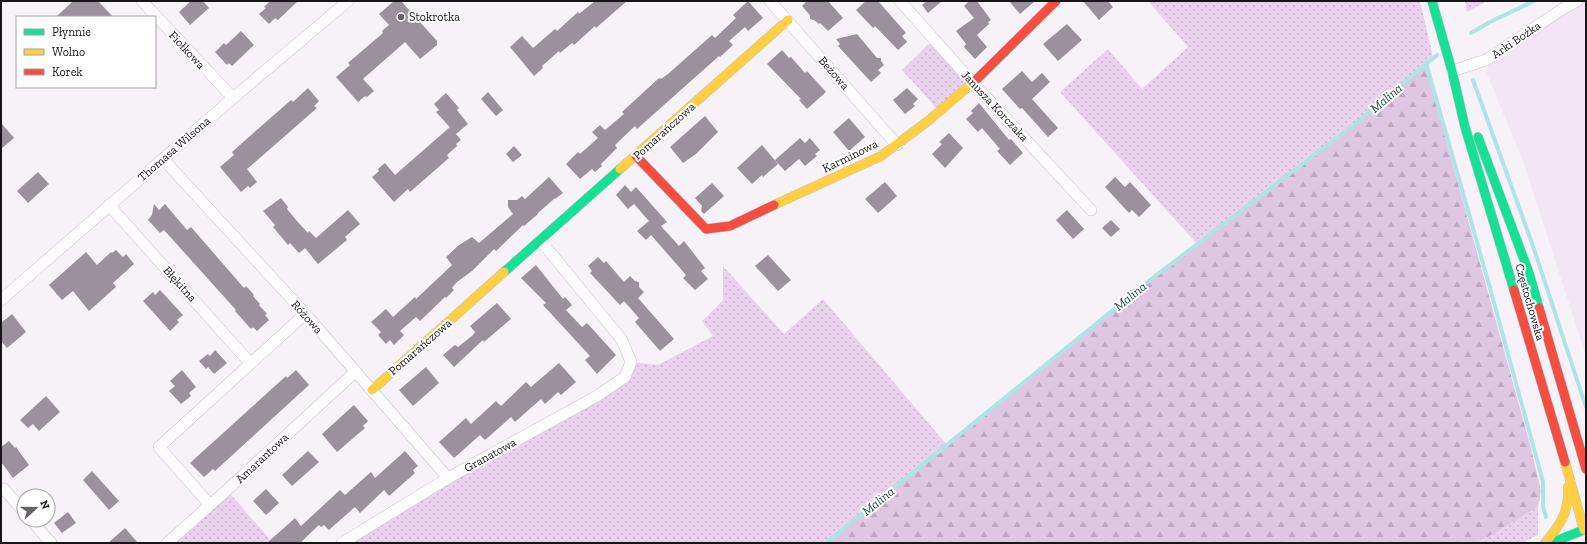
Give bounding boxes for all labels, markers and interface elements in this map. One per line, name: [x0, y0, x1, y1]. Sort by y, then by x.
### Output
place label: Stokrotka: [409, 10, 460, 24]
marker: Stokrotka: [396, 12, 406, 22]
legend: [16, 16, 156, 88]
street label: Arki Bożka: [1489, 18, 1543, 61]
text: Płynnie: [52, 25, 91, 39]
street label: Fiołkowa: [166, 28, 208, 72]
text: Wolno: [52, 45, 85, 59]
street label: Beżowa: [816, 54, 852, 93]
text: Korek: [52, 65, 83, 79]
street label: Janusza Korczaka: [959, 68, 1031, 144]
water label: Malina: [1367, 80, 1405, 116]
street label: Pomarańczowa: [630, 99, 698, 163]
street label: Thomasa Wilsona: [135, 114, 213, 184]
street label: Karminowa: [820, 136, 880, 175]
street label: Częstochowska: [1512, 262, 1548, 342]
street label: Błękitna: [160, 263, 200, 305]
water label: Malina: [1111, 278, 1149, 314]
street label: Różowa: [288, 297, 326, 337]
street label: Pomarańczowa: [386, 316, 454, 378]
street label: Amarantowa: [233, 430, 291, 486]
street label: Granatowa: [462, 435, 519, 475]
water label: Malina: [859, 483, 897, 519]
north arrow: [16, 488, 56, 528]
text: N: [37, 498, 53, 511]

